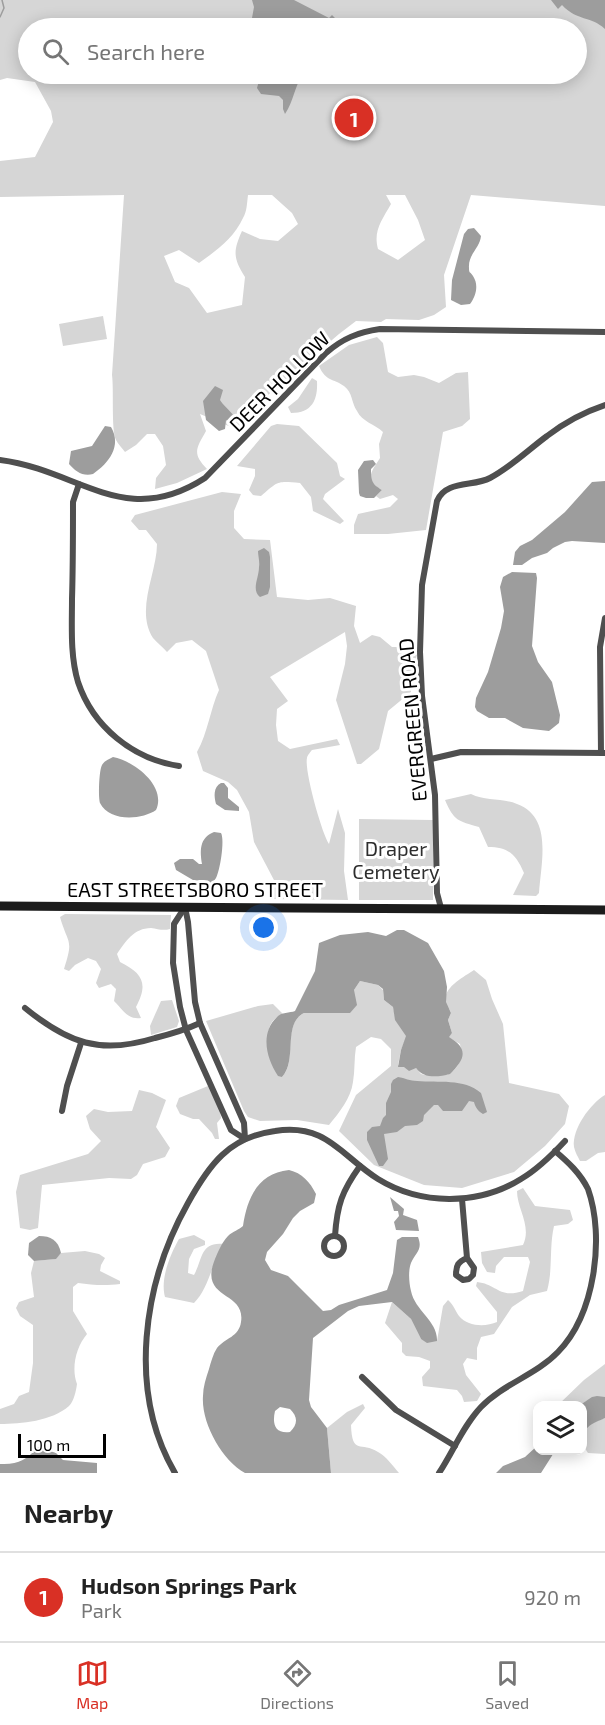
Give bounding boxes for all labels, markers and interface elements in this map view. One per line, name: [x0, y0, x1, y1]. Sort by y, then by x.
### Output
search box: [18, 18, 587, 84]
icon: search: [39, 35, 72, 68]
text: Search here: [87, 38, 205, 64]
pin: 1: [334, 96, 374, 140]
street label: DEER HOLLOW: [224, 326, 334, 436]
street label: EVERGREEN ROAD: [393, 637, 431, 803]
park label: Draper Cemetery: [352, 836, 440, 883]
street label: EAST STREETSBORO STREET: [67, 877, 323, 901]
your location: [249, 913, 278, 942]
map controls: [533, 1401, 587, 1455]
button: layers: [533, 1401, 587, 1455]
scale bar: [18, 1431, 106, 1458]
text: 100 m: [27, 1435, 70, 1454]
text: Nearby: [24, 1497, 113, 1528]
text: Hudson Springs Park: [81, 1572, 297, 1598]
text: 1: [39, 1585, 48, 1609]
text: 920 m: [524, 1585, 581, 1609]
text: Park: [81, 1598, 122, 1622]
tab: Map: [76, 1657, 109, 1712]
tab: Directions: [260, 1657, 334, 1712]
tab: Saved: [485, 1657, 529, 1712]

